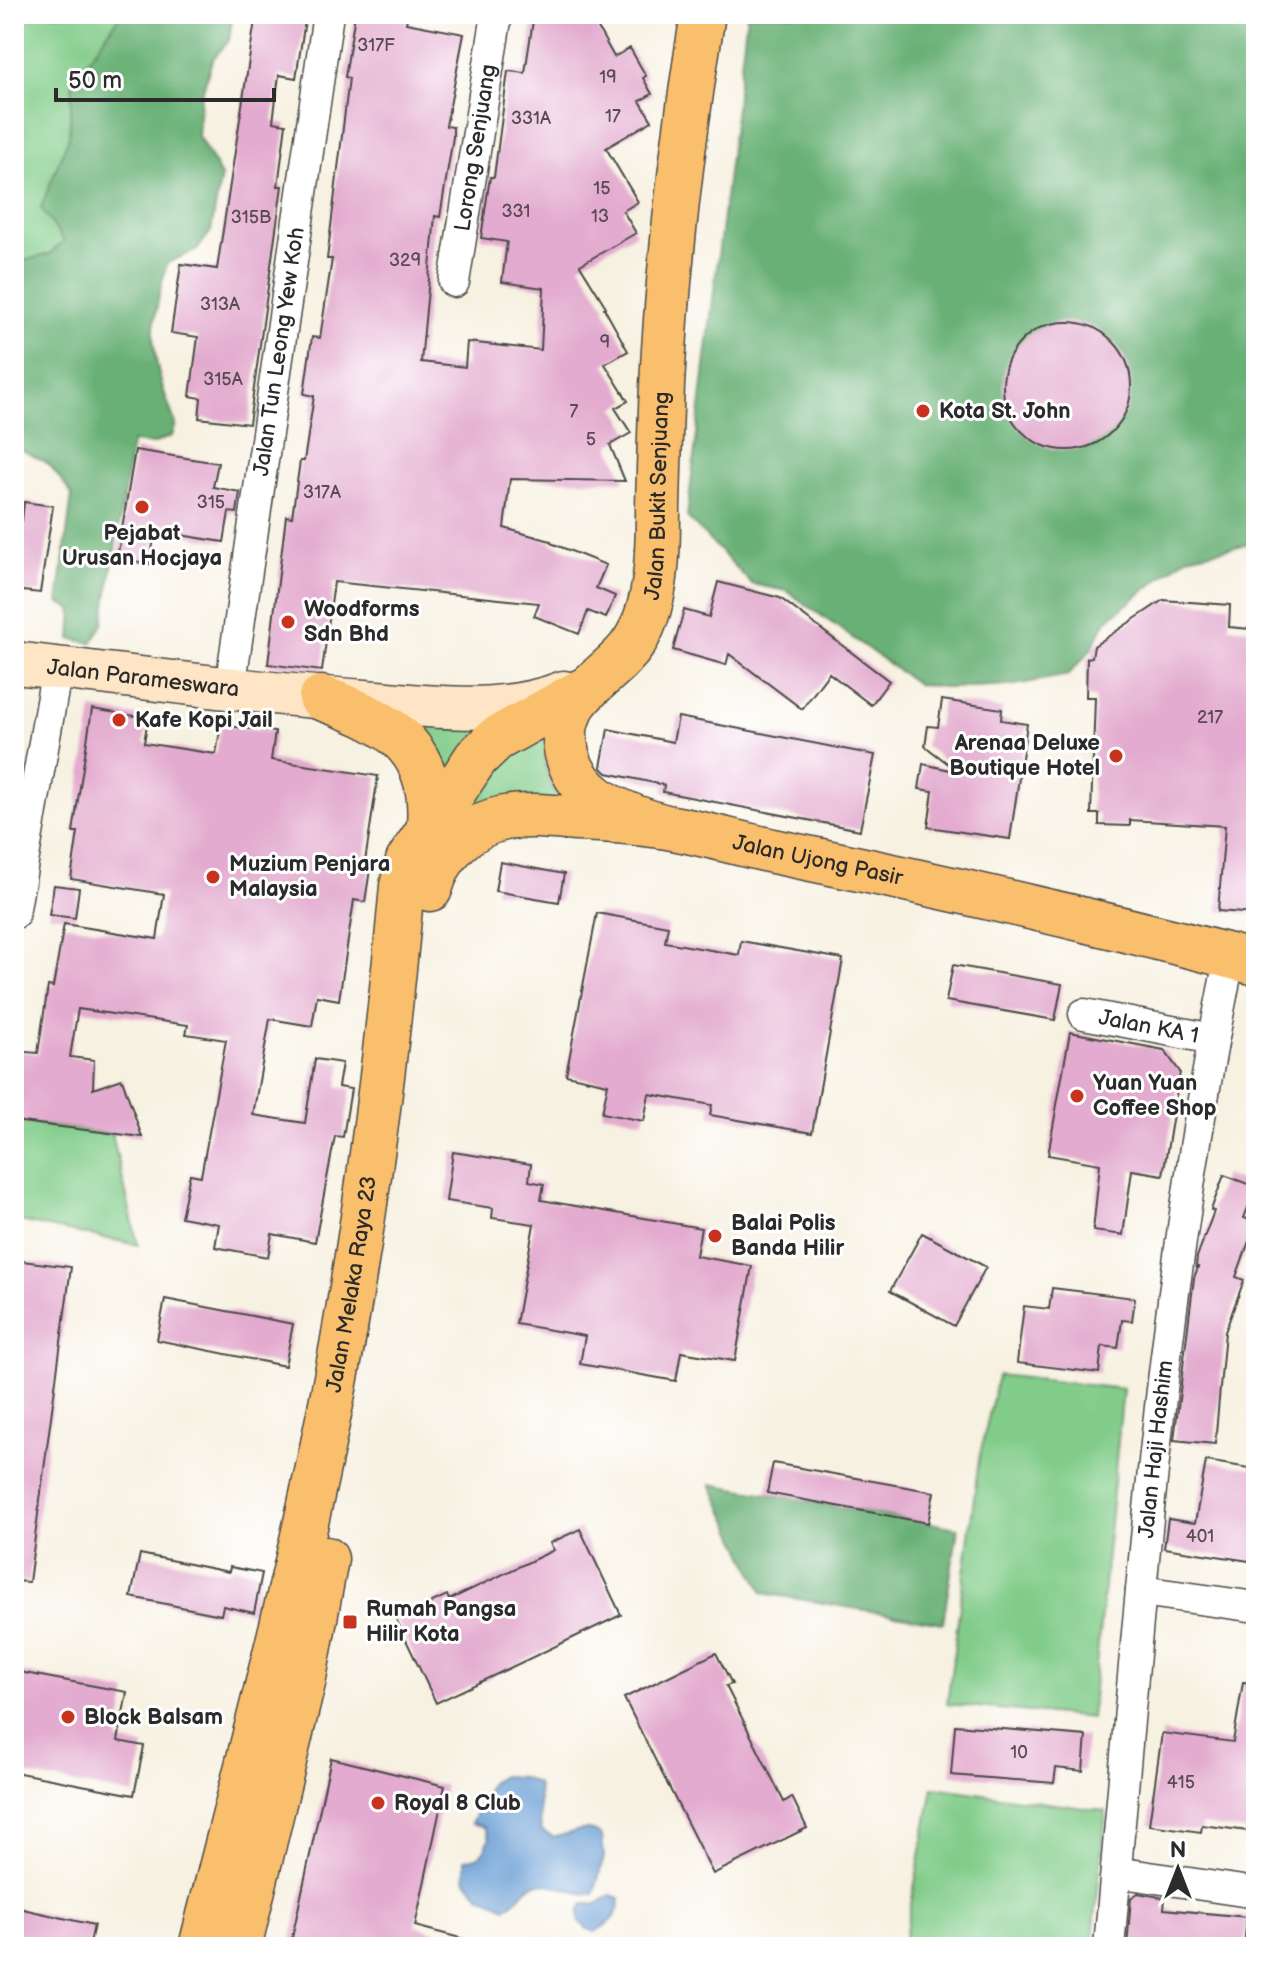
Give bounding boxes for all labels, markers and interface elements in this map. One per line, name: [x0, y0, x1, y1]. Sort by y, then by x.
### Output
house number: 317F: [357, 35, 395, 56]
scale bar: [56, 52, 274, 102]
street label: Lorong Senjuang: [449, 62, 502, 233]
text: 50 m: [68, 66, 122, 95]
house number: 19: [599, 67, 617, 88]
house number: 17: [605, 106, 621, 127]
house number: 331A: [511, 108, 551, 129]
house number: 15: [593, 178, 611, 199]
house number: 331: [501, 201, 531, 222]
house number: 13: [591, 206, 609, 227]
house number: 315B: [231, 207, 271, 228]
street label: Jalan Tun Leong Yew Koh: [247, 225, 310, 478]
house number: 329: [389, 250, 421, 271]
house number: 313A: [200, 294, 240, 315]
house number: 9: [600, 332, 610, 353]
house number: 315A: [203, 369, 243, 390]
street label: Jalan Bukit Senjuang: [638, 391, 675, 602]
place label: Kota St. John: [939, 398, 1070, 425]
house number: 7: [570, 401, 579, 422]
marker: Kota St. John: [914, 402, 932, 420]
house number: 5: [586, 429, 596, 450]
house number: 317A: [303, 482, 341, 503]
house number: 315: [197, 492, 225, 513]
marker: Pejabat Urusan Hocjaya: [133, 498, 151, 516]
place label: Pejabat Urusan Hocjaya: [62, 520, 222, 572]
place label: Woodforms Sdn Bhd: [304, 596, 420, 648]
marker: Woodforms Sdn Bhd: [279, 613, 297, 631]
street label: Jalan Parameswara: [45, 653, 241, 703]
place label: Kafe Kopi Jail: [135, 707, 273, 734]
house number: 217: [1197, 707, 1223, 728]
marker: Kafe Kopi Jail: [110, 711, 128, 729]
place label: Arenaa Deluxe Boutique Hotel: [949, 730, 1100, 782]
marker: Arenaa Deluxe Boutique Hotel: [1107, 747, 1125, 765]
street label: Jalan Ujong Pasir: [730, 829, 907, 892]
place label: Muzium Penjara Malaysia: [229, 851, 390, 903]
marker: Muzium Penjara Malaysia: [204, 868, 222, 886]
street label: Jalan KA 1: [1097, 1004, 1201, 1049]
place label: Yuan Yuan Coffee Shop: [1093, 1070, 1216, 1122]
marker: Yuan Yuan Coffee Shop: [1068, 1087, 1086, 1105]
street label: Jalan Melaka Raya 23: [320, 1174, 382, 1395]
place label: Balai Polis Banda Hilir: [731, 1210, 844, 1262]
marker: Balai Polis Banda Hilir: [706, 1227, 724, 1245]
street label: Jalan Haji Hashim: [1133, 1359, 1179, 1540]
house number: 401: [1186, 1526, 1214, 1547]
place label: Rumah Pangsa Hilir Kota: [366, 1596, 516, 1648]
marker: Rumah Pangsa Hilir Kota: [341, 1613, 359, 1631]
place label: Block Balsam: [84, 1704, 223, 1731]
marker: Block Balsam: [59, 1708, 77, 1726]
house number: 10: [1010, 1742, 1028, 1763]
house number: 415: [1167, 1772, 1195, 1793]
place label: Royal 8 Club: [394, 1790, 521, 1817]
marker: Royal 8 Club: [369, 1794, 387, 1812]
north arrow: [1138, 1829, 1218, 1909]
text: N: [1170, 1837, 1186, 1864]

